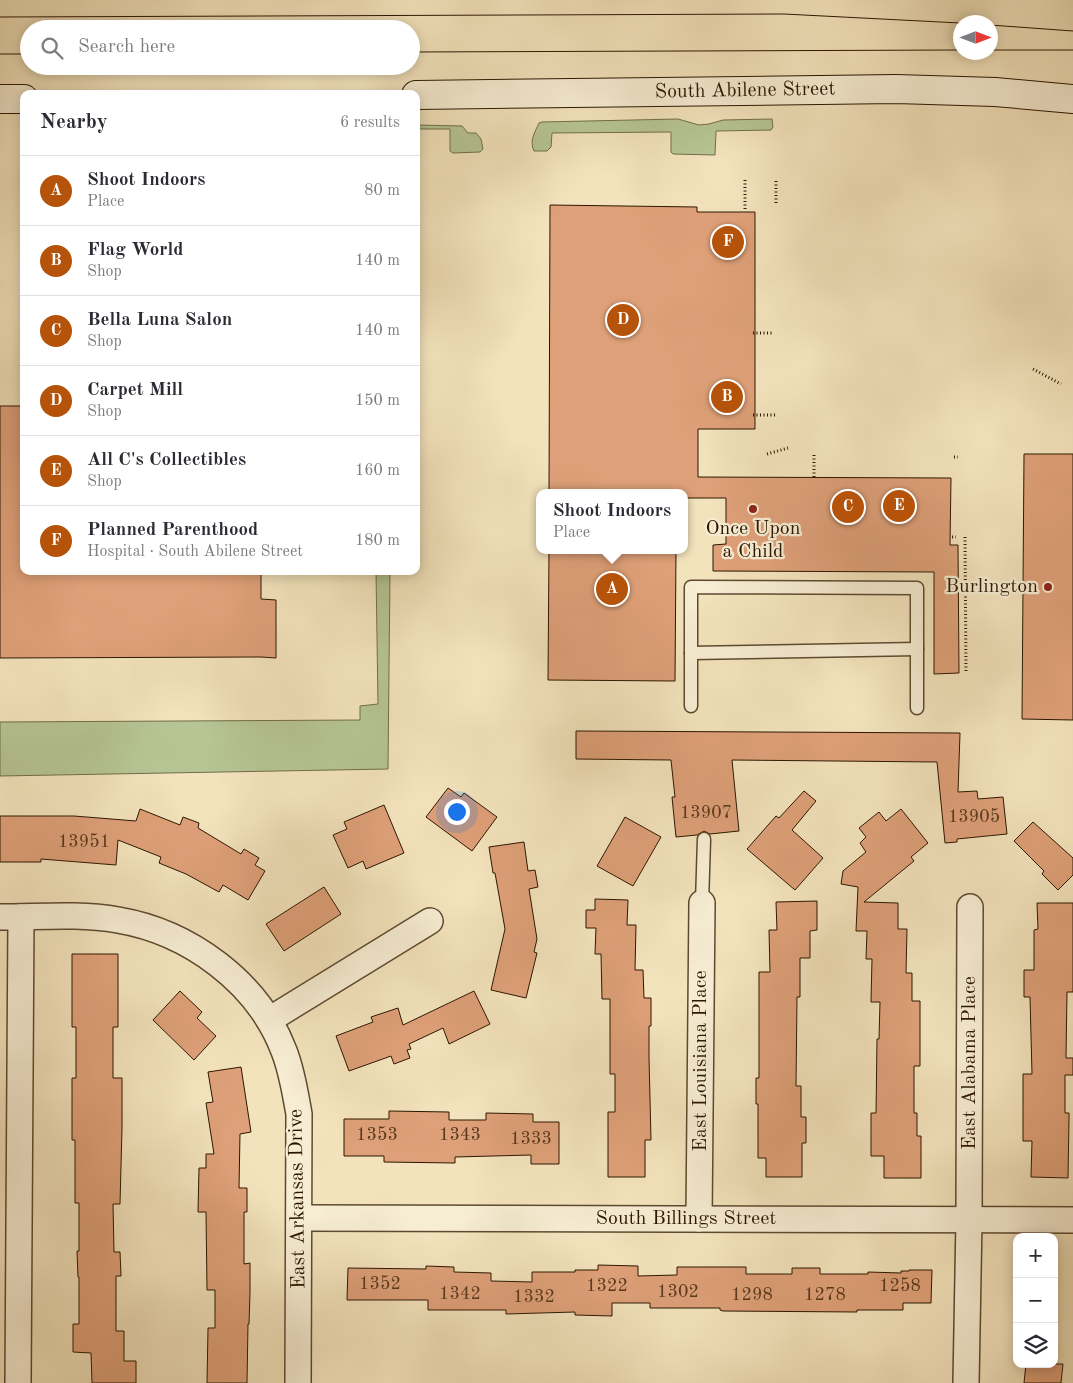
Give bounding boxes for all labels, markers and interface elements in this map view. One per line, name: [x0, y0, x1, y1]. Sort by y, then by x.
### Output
north arrow: [953, 15, 998, 60]
search box: [20, 20, 420, 75]
icon: search: [38, 34, 66, 62]
text: Search here: [78, 38, 175, 57]
street label: South Abilene Street: [655, 79, 835, 103]
text: Nearby: [40, 112, 108, 133]
text: 6 results: [340, 115, 400, 131]
text: Shoot Indoors: [87, 171, 206, 190]
text: A: [50, 183, 62, 199]
text: 80 m: [364, 183, 400, 199]
text: Place: [87, 194, 124, 210]
pin: F: [712, 223, 744, 261]
text: Flag World: [87, 241, 184, 260]
text: B: [50, 253, 62, 269]
text: 140 m: [355, 253, 400, 269]
text: Shop: [87, 264, 122, 280]
pin: D: [607, 301, 639, 339]
text: Bella Luna Salon: [87, 311, 232, 330]
text: C: [51, 323, 61, 339]
text: 140 m: [355, 323, 400, 339]
text: Shop: [87, 334, 122, 350]
pin: B: [711, 378, 743, 416]
text: Carpet Mill: [87, 381, 183, 400]
text: D: [50, 393, 62, 409]
text: 150 m: [355, 393, 400, 409]
text: Shop: [87, 404, 122, 420]
text: All C's Collectibles: [87, 451, 246, 470]
text: E: [50, 463, 62, 479]
text: 160 m: [355, 463, 400, 479]
text: Shop: [87, 474, 122, 490]
pin: E: [883, 487, 915, 525]
pin: C: [832, 488, 864, 526]
popup: [536, 489, 688, 554]
text: Shoot Indoors: [553, 502, 671, 521]
marker: Once Upon a Child: [747, 503, 759, 515]
place label: Once Upon a Child: [706, 519, 801, 562]
text: Planned Parenthood: [87, 521, 258, 540]
text: Place: [553, 525, 590, 541]
text: F: [51, 533, 61, 549]
text: 180 m: [355, 533, 400, 549]
text: Hospital · South Abilene Street: [87, 544, 303, 560]
pin: A: [596, 570, 628, 608]
place label: Burlington: [945, 577, 1038, 597]
marker: Burlington: [1042, 581, 1054, 593]
your location: [444, 799, 470, 825]
house number: 13907: [680, 804, 732, 822]
house number: 13905: [948, 808, 1000, 826]
house number: 13951: [58, 833, 110, 851]
street label: East Louisiana Place: [691, 970, 711, 1152]
street label: East Alabama Place: [960, 976, 980, 1150]
street label: East Arkansas Drive: [286, 1109, 310, 1289]
house number: 1353: [356, 1126, 398, 1144]
house number: 1343: [439, 1126, 481, 1144]
house number: 1333: [510, 1130, 552, 1148]
street label: South Billings Street: [596, 1209, 776, 1229]
map controls: [1013, 1233, 1058, 1368]
button: +: [1013, 1233, 1058, 1278]
house number: 1352: [359, 1275, 401, 1293]
house number: 1322: [586, 1277, 628, 1295]
house number: 1258: [879, 1277, 921, 1295]
button: −: [1013, 1278, 1058, 1323]
house number: 1302: [657, 1283, 699, 1301]
house number: 1342: [439, 1285, 481, 1303]
house number: 1298: [731, 1286, 773, 1304]
house number: 1278: [804, 1286, 846, 1304]
house number: 1332: [513, 1288, 555, 1306]
button: layers: [1013, 1323, 1058, 1368]

